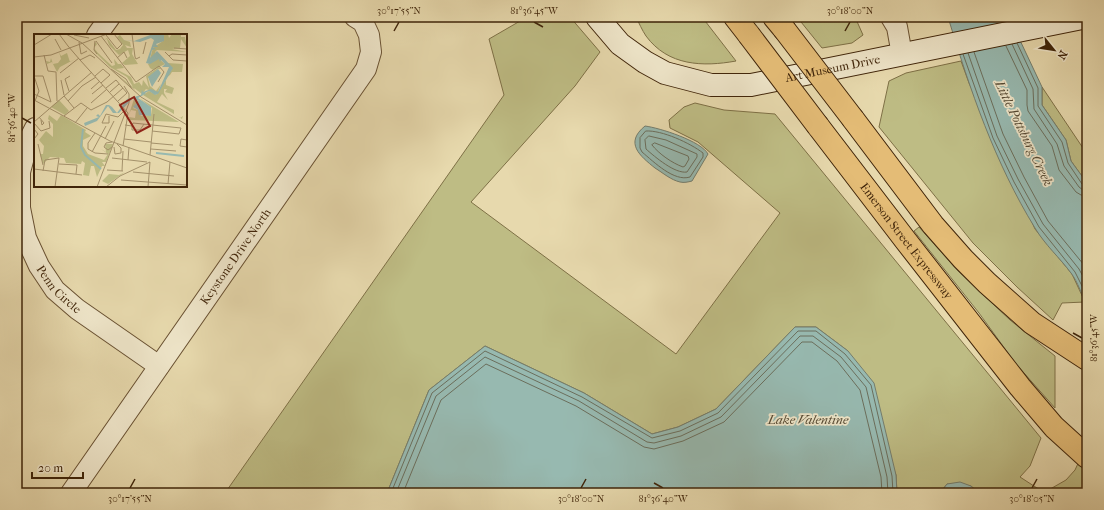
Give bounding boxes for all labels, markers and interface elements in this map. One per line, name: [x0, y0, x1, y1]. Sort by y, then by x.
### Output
text: 30°17'55"N: [377, 5, 421, 17]
text: 81°36'45"W: [510, 5, 559, 17]
text: 30°18'00"N: [827, 5, 874, 17]
north arrow: [1034, 30, 1074, 70]
inset map: [34, 34, 187, 187]
text: N: [1054, 48, 1070, 62]
street label: Art Museum Drive: [783, 52, 881, 85]
water label: Little Pottsburg Creek: [992, 77, 1056, 188]
text: 81°36'40"W: [6, 92, 18, 143]
street label: Emerson Street Expressway: [857, 180, 956, 302]
street label: Keystone Drive North: [197, 206, 274, 307]
street label: Penn Circle: [33, 263, 84, 317]
text: 81°36'45"W: [1088, 313, 1100, 362]
water label: Lake Valentine: [767, 412, 849, 427]
scale bar: [32, 454, 83, 480]
text: 20 m: [38, 461, 63, 475]
text: 30°17'55"N: [108, 493, 152, 505]
text: 30°18'00"N: [558, 493, 605, 505]
text: 81°36'40"W: [638, 493, 689, 505]
text: 30°18'05"N: [1009, 493, 1055, 505]

